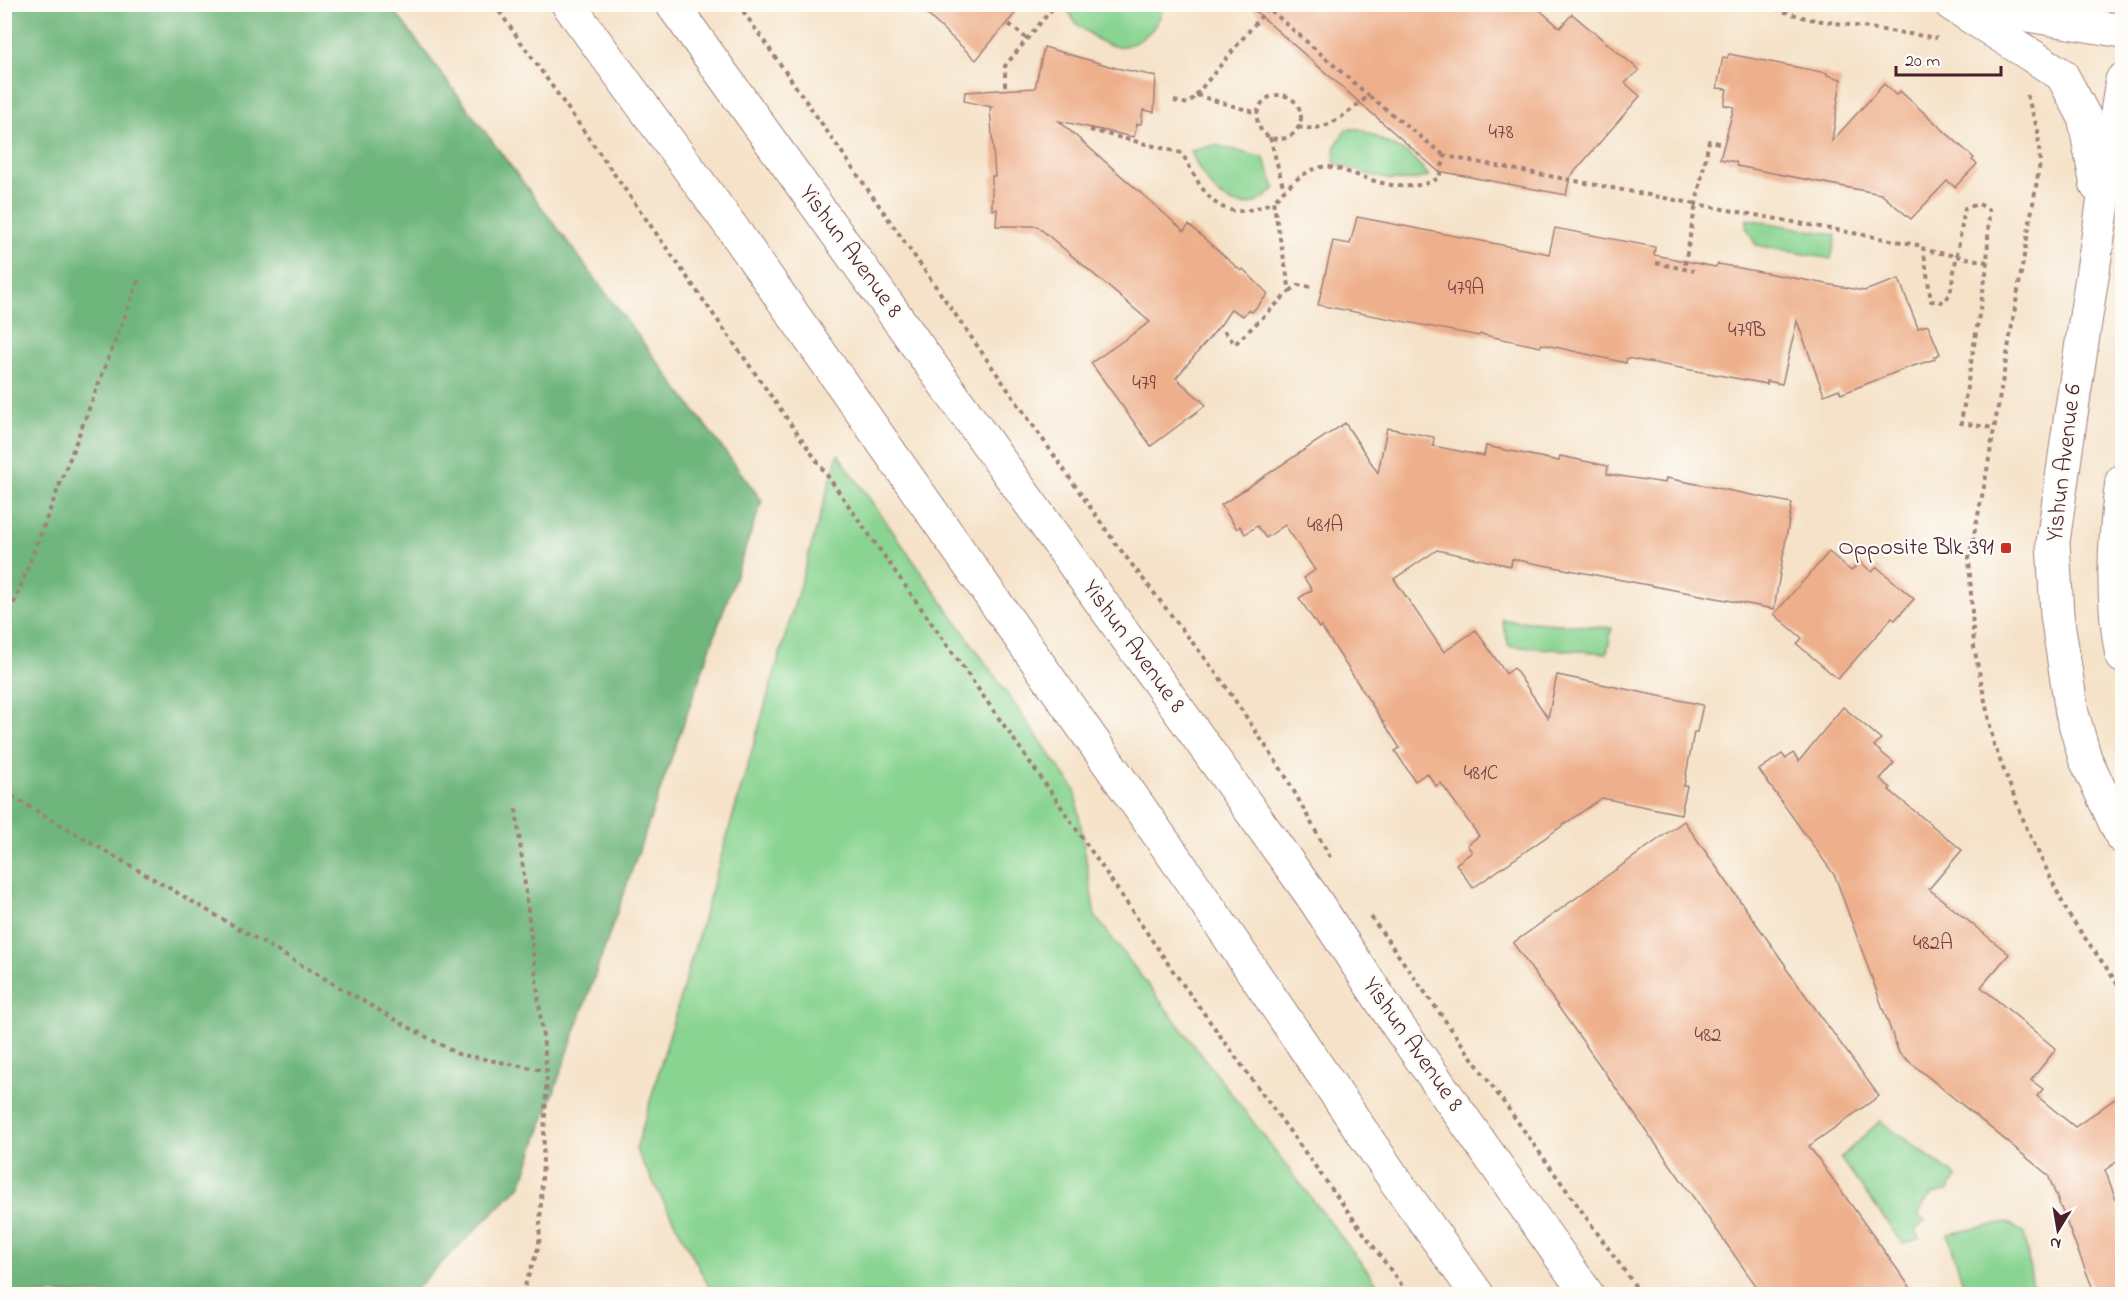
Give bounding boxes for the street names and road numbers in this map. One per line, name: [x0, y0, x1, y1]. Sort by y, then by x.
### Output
street label: Yishun Avenue 8: [790, 178, 910, 326]
street label: Yishun Avenue 6: [2038, 382, 2092, 544]
street label: Yishun Avenue 8: [1073, 573, 1193, 721]
street label: Yishun Avenue 8: [1353, 971, 1471, 1119]

